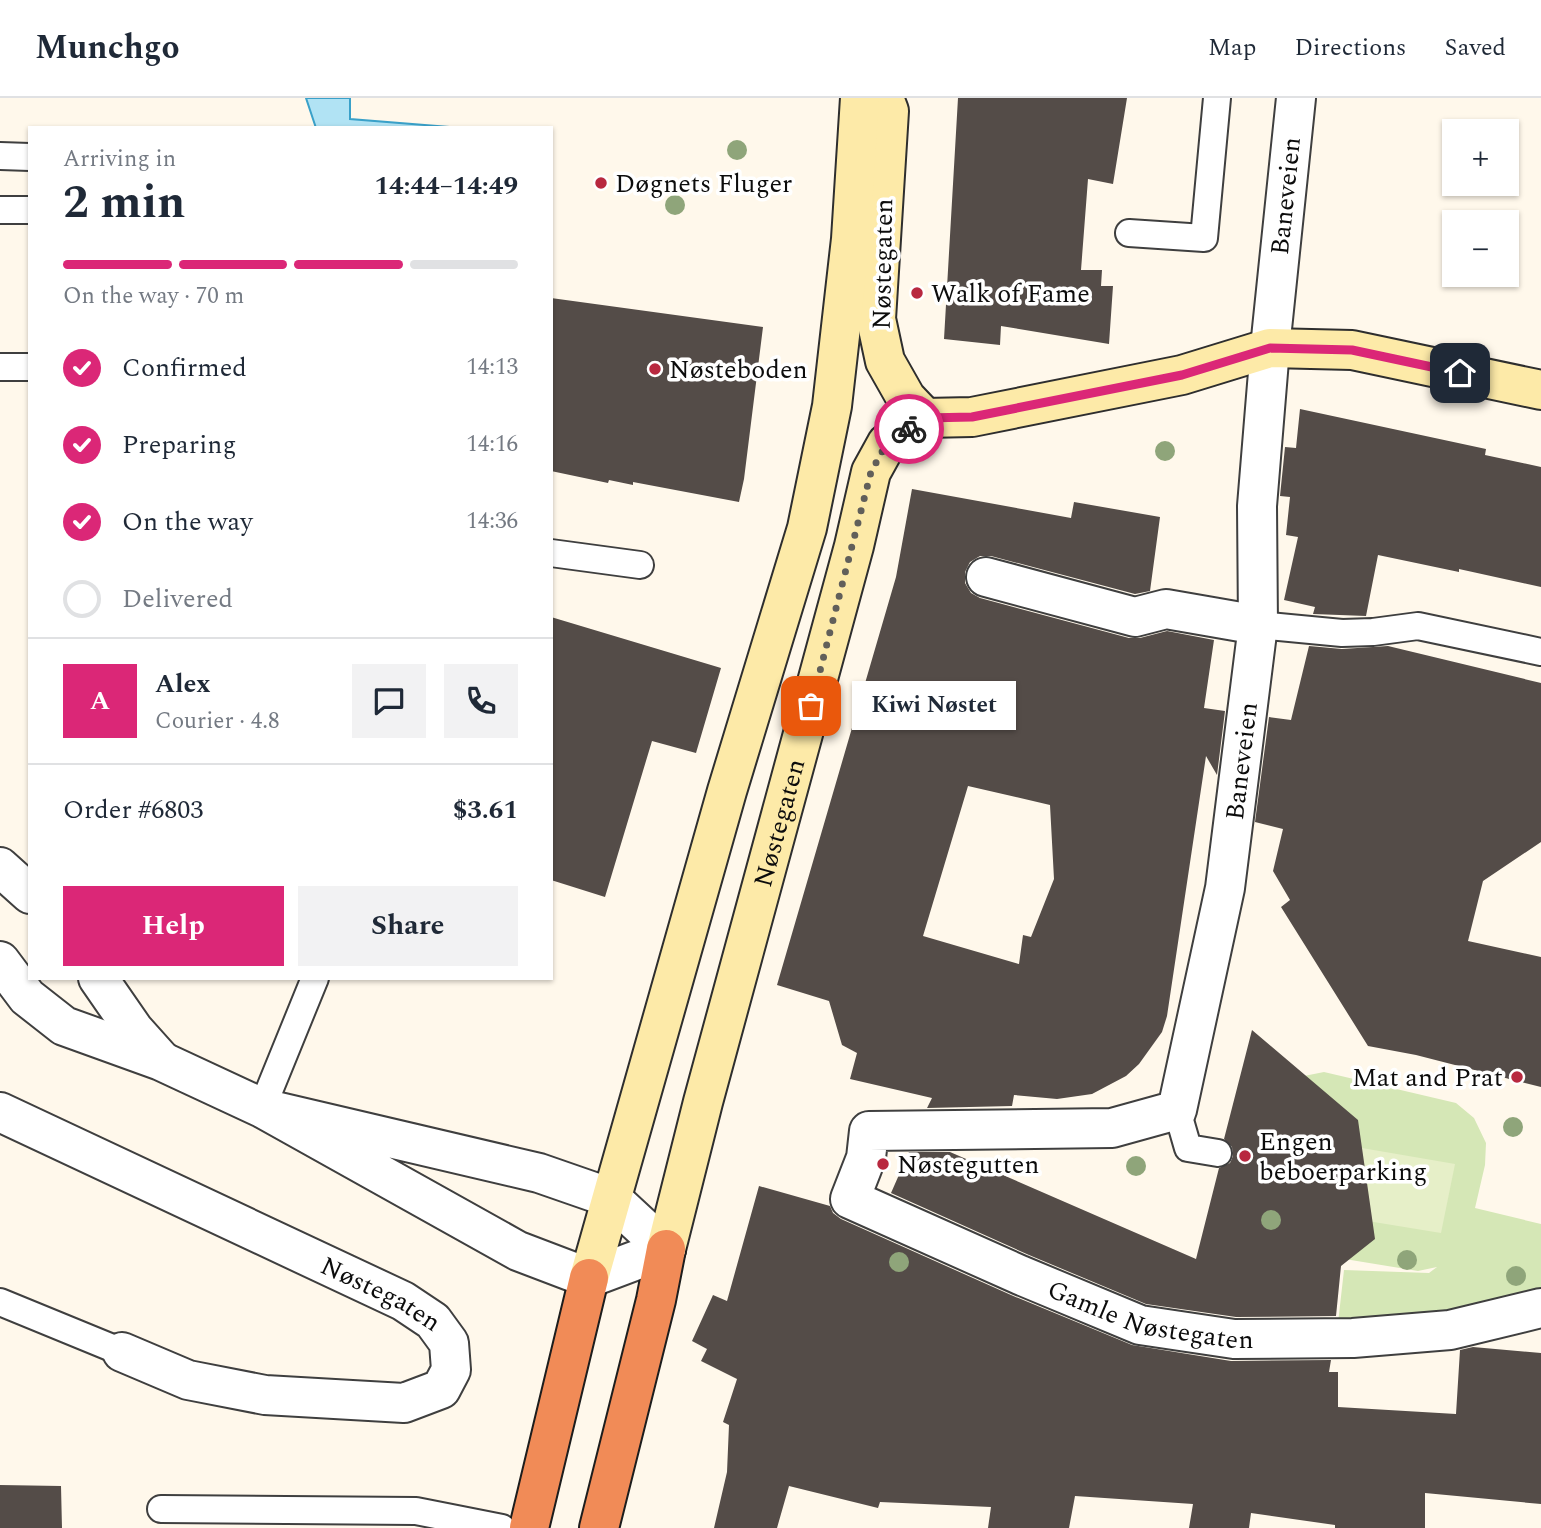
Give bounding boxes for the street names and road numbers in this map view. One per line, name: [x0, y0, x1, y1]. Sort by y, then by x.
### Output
street label: Baneveien: [1260, 135, 1312, 257]
street label: Nøstegaten: [862, 198, 904, 330]
street label: Baneveien: [1215, 700, 1269, 822]
street label: Nøstegaten: [743, 754, 816, 892]
street label: Nøstegaten: [314, 1246, 449, 1342]
street label: Gamle Nøstegaten: [1041, 1270, 1254, 1360]

